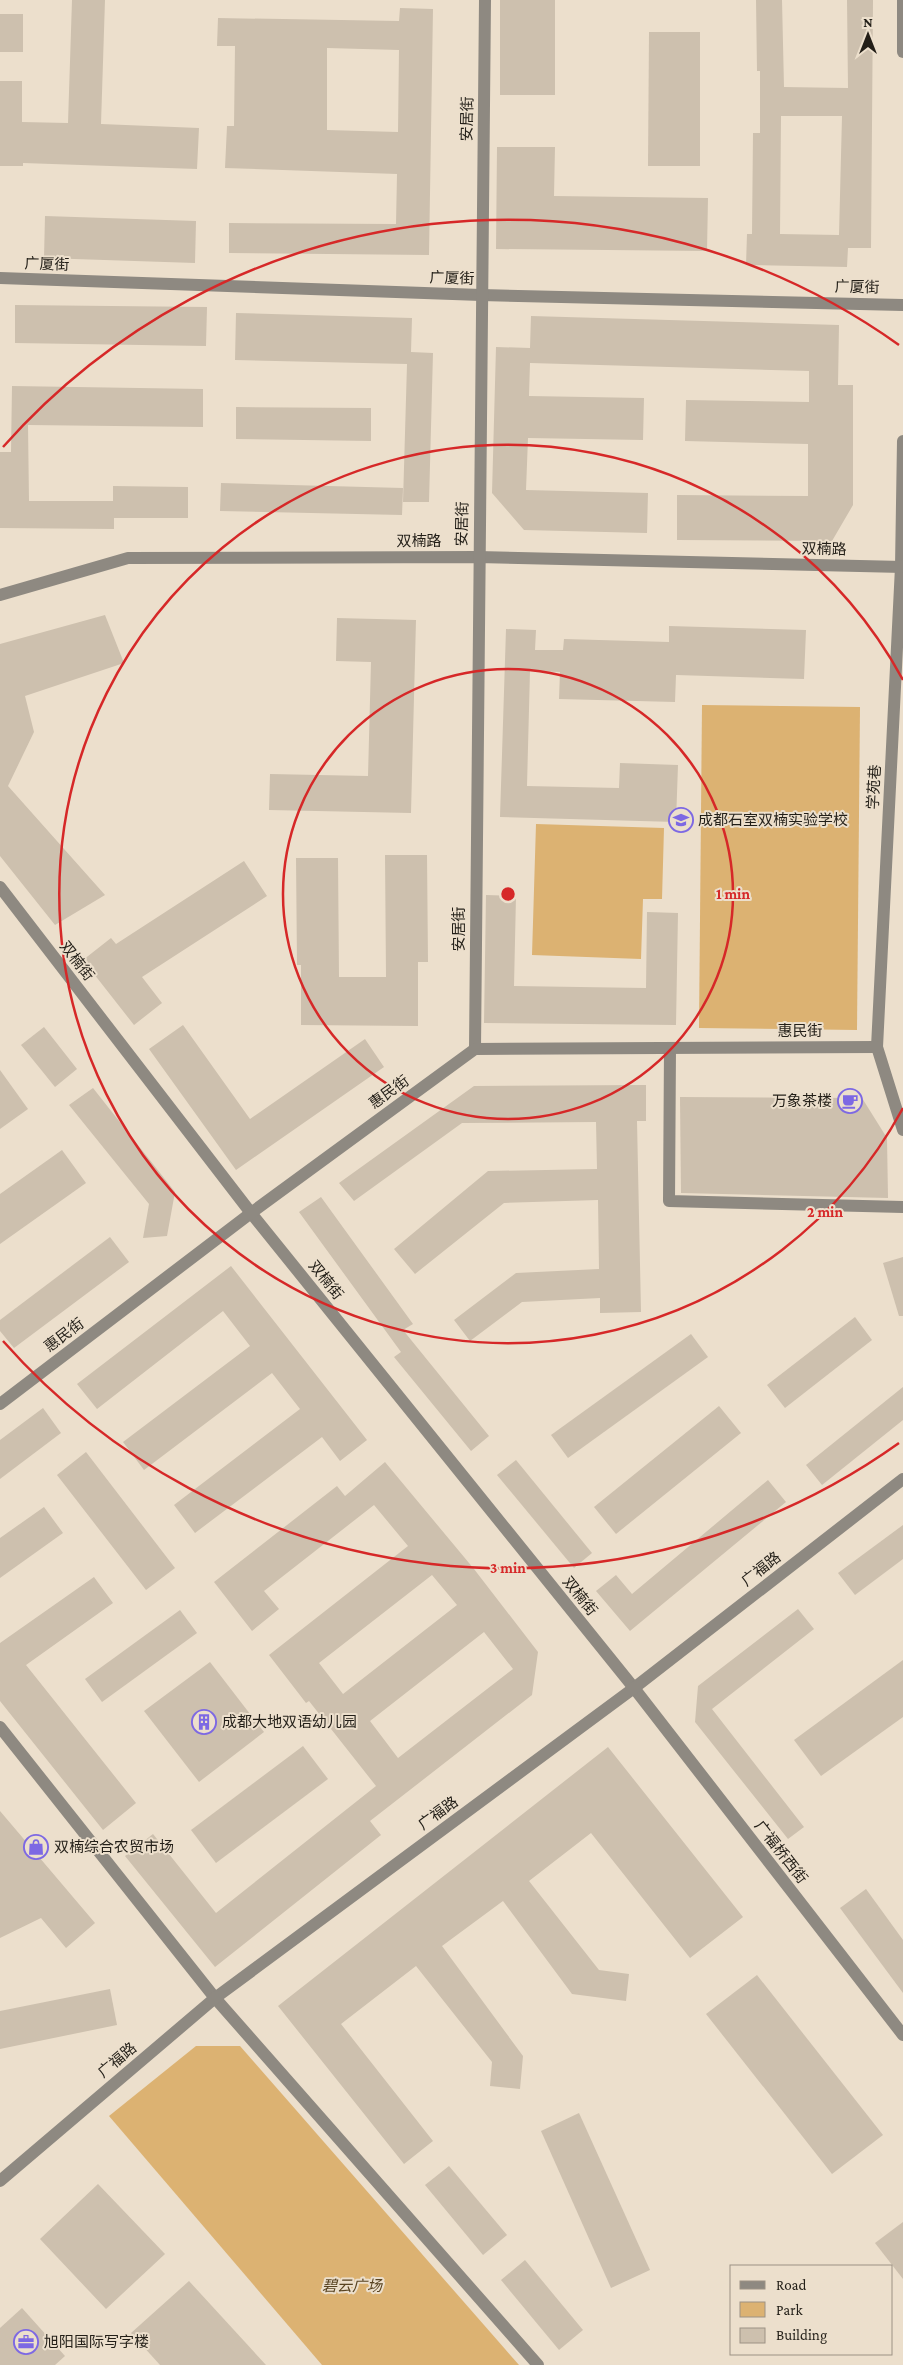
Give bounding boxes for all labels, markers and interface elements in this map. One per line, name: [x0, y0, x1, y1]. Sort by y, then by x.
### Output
north arrow: [843, 10, 893, 60]
text: N: [863, 14, 873, 30]
street label: 安居街: [459, 96, 475, 142]
street label: 广厦街: [24, 255, 70, 273]
street label: 广厦街: [429, 269, 475, 287]
street label: 广厦街: [834, 279, 880, 295]
street label: 安居街: [454, 501, 470, 547]
street label: 双楠路: [396, 532, 442, 549]
street label: 双楠路: [801, 540, 847, 557]
street label: 学苑巷: [865, 764, 883, 810]
school or university icon: 成都石室双楠实验学校: [668, 807, 694, 833]
place label: 成都石室双楠实验学校: [698, 811, 848, 828]
centre of rings: [499, 885, 517, 903]
text: 1 min: [716, 886, 750, 902]
street label: 安居街: [451, 906, 467, 952]
street label: 双楠街: [57, 938, 98, 984]
street label: 惠民街: [777, 1023, 823, 1039]
street label: 惠民街: [366, 1072, 412, 1112]
cafe icon: 万象茶楼: [837, 1088, 863, 1114]
place label: 万象茶楼: [772, 1092, 832, 1109]
text: 2 min: [807, 1204, 843, 1220]
street label: 双楠街: [306, 1257, 347, 1303]
street label: 惠民街: [41, 1315, 87, 1355]
street label: 广福路: [738, 1549, 784, 1589]
text: 3 min: [490, 1560, 526, 1576]
street label: 双楠街: [560, 1573, 601, 1619]
building icon: 成都大地双语幼儿园: [191, 1709, 217, 1735]
place label: 成都大地双语幼儿园: [222, 1714, 357, 1730]
street label: 广福路: [415, 1793, 461, 1833]
street label: 广福桥西街: [752, 1818, 810, 1886]
shop icon: 双楠综合农贸市场: [23, 1834, 49, 1860]
place label: 双楠综合农贸市场: [54, 1838, 174, 1855]
street label: 广福路: [95, 2039, 139, 2081]
legend: [730, 2265, 893, 2355]
text: Road: [776, 2277, 807, 2293]
park label: 碧云广场: [322, 2278, 384, 2294]
text: Park: [776, 2302, 803, 2318]
text: Building: [776, 2327, 827, 2344]
office icon: 旭阳国际写字楼: [13, 2329, 39, 2355]
place label: 旭阳国际写字楼: [44, 2334, 149, 2350]

